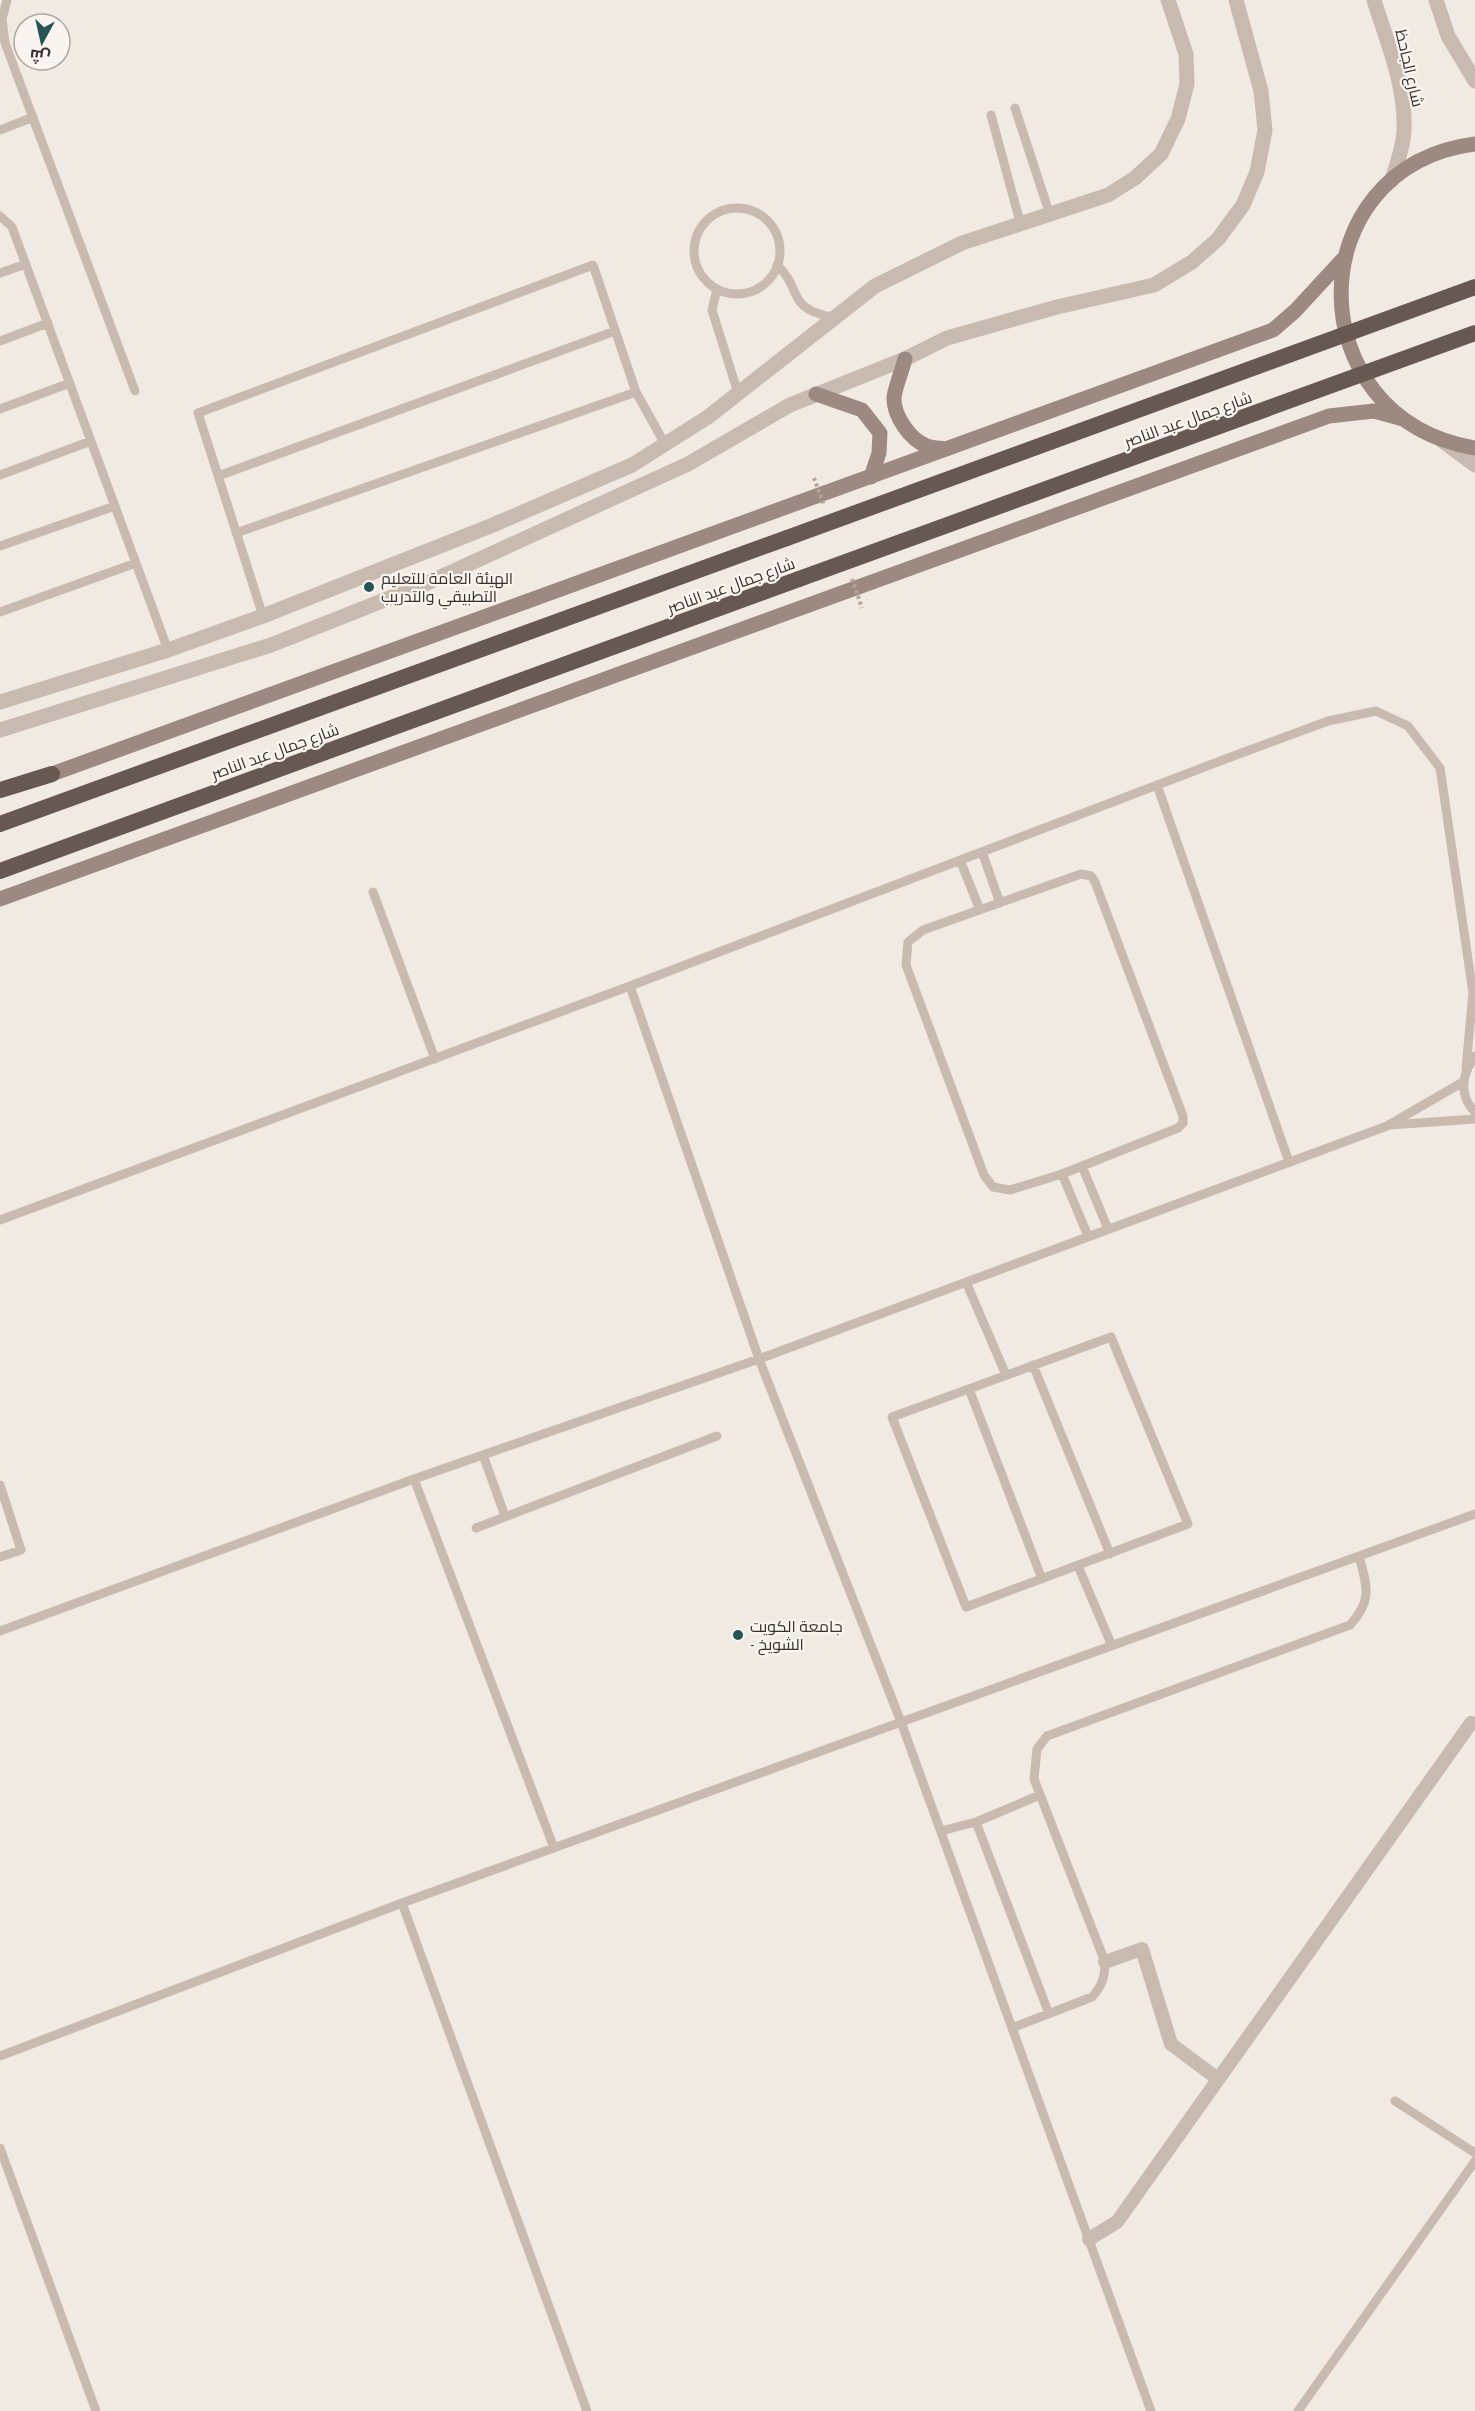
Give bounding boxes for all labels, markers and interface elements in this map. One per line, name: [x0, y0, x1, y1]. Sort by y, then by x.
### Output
north arrow: [12, 12, 72, 72]
street label: شارع الجاحظ: [1389, 27, 1429, 109]
text: ش: [28, 46, 51, 68]
street label: شارع جمال عبد الناصر: [1120, 387, 1255, 454]
street label: شارع جمال عبد الناصر: [663, 553, 798, 620]
place label: الهيئة العامة للتعليم التطبيقي والتدريب: [381, 568, 513, 610]
marker: الهيئة العامة للتعليم التطبيقي والتدريب: [362, 580, 376, 594]
street label: شارع جمال عبد الناصر: [207, 719, 342, 786]
place label: جامعة الكويت - الشويخ: [750, 1616, 843, 1656]
marker: جامعة الكويت - الشويخ: [731, 1628, 745, 1642]

